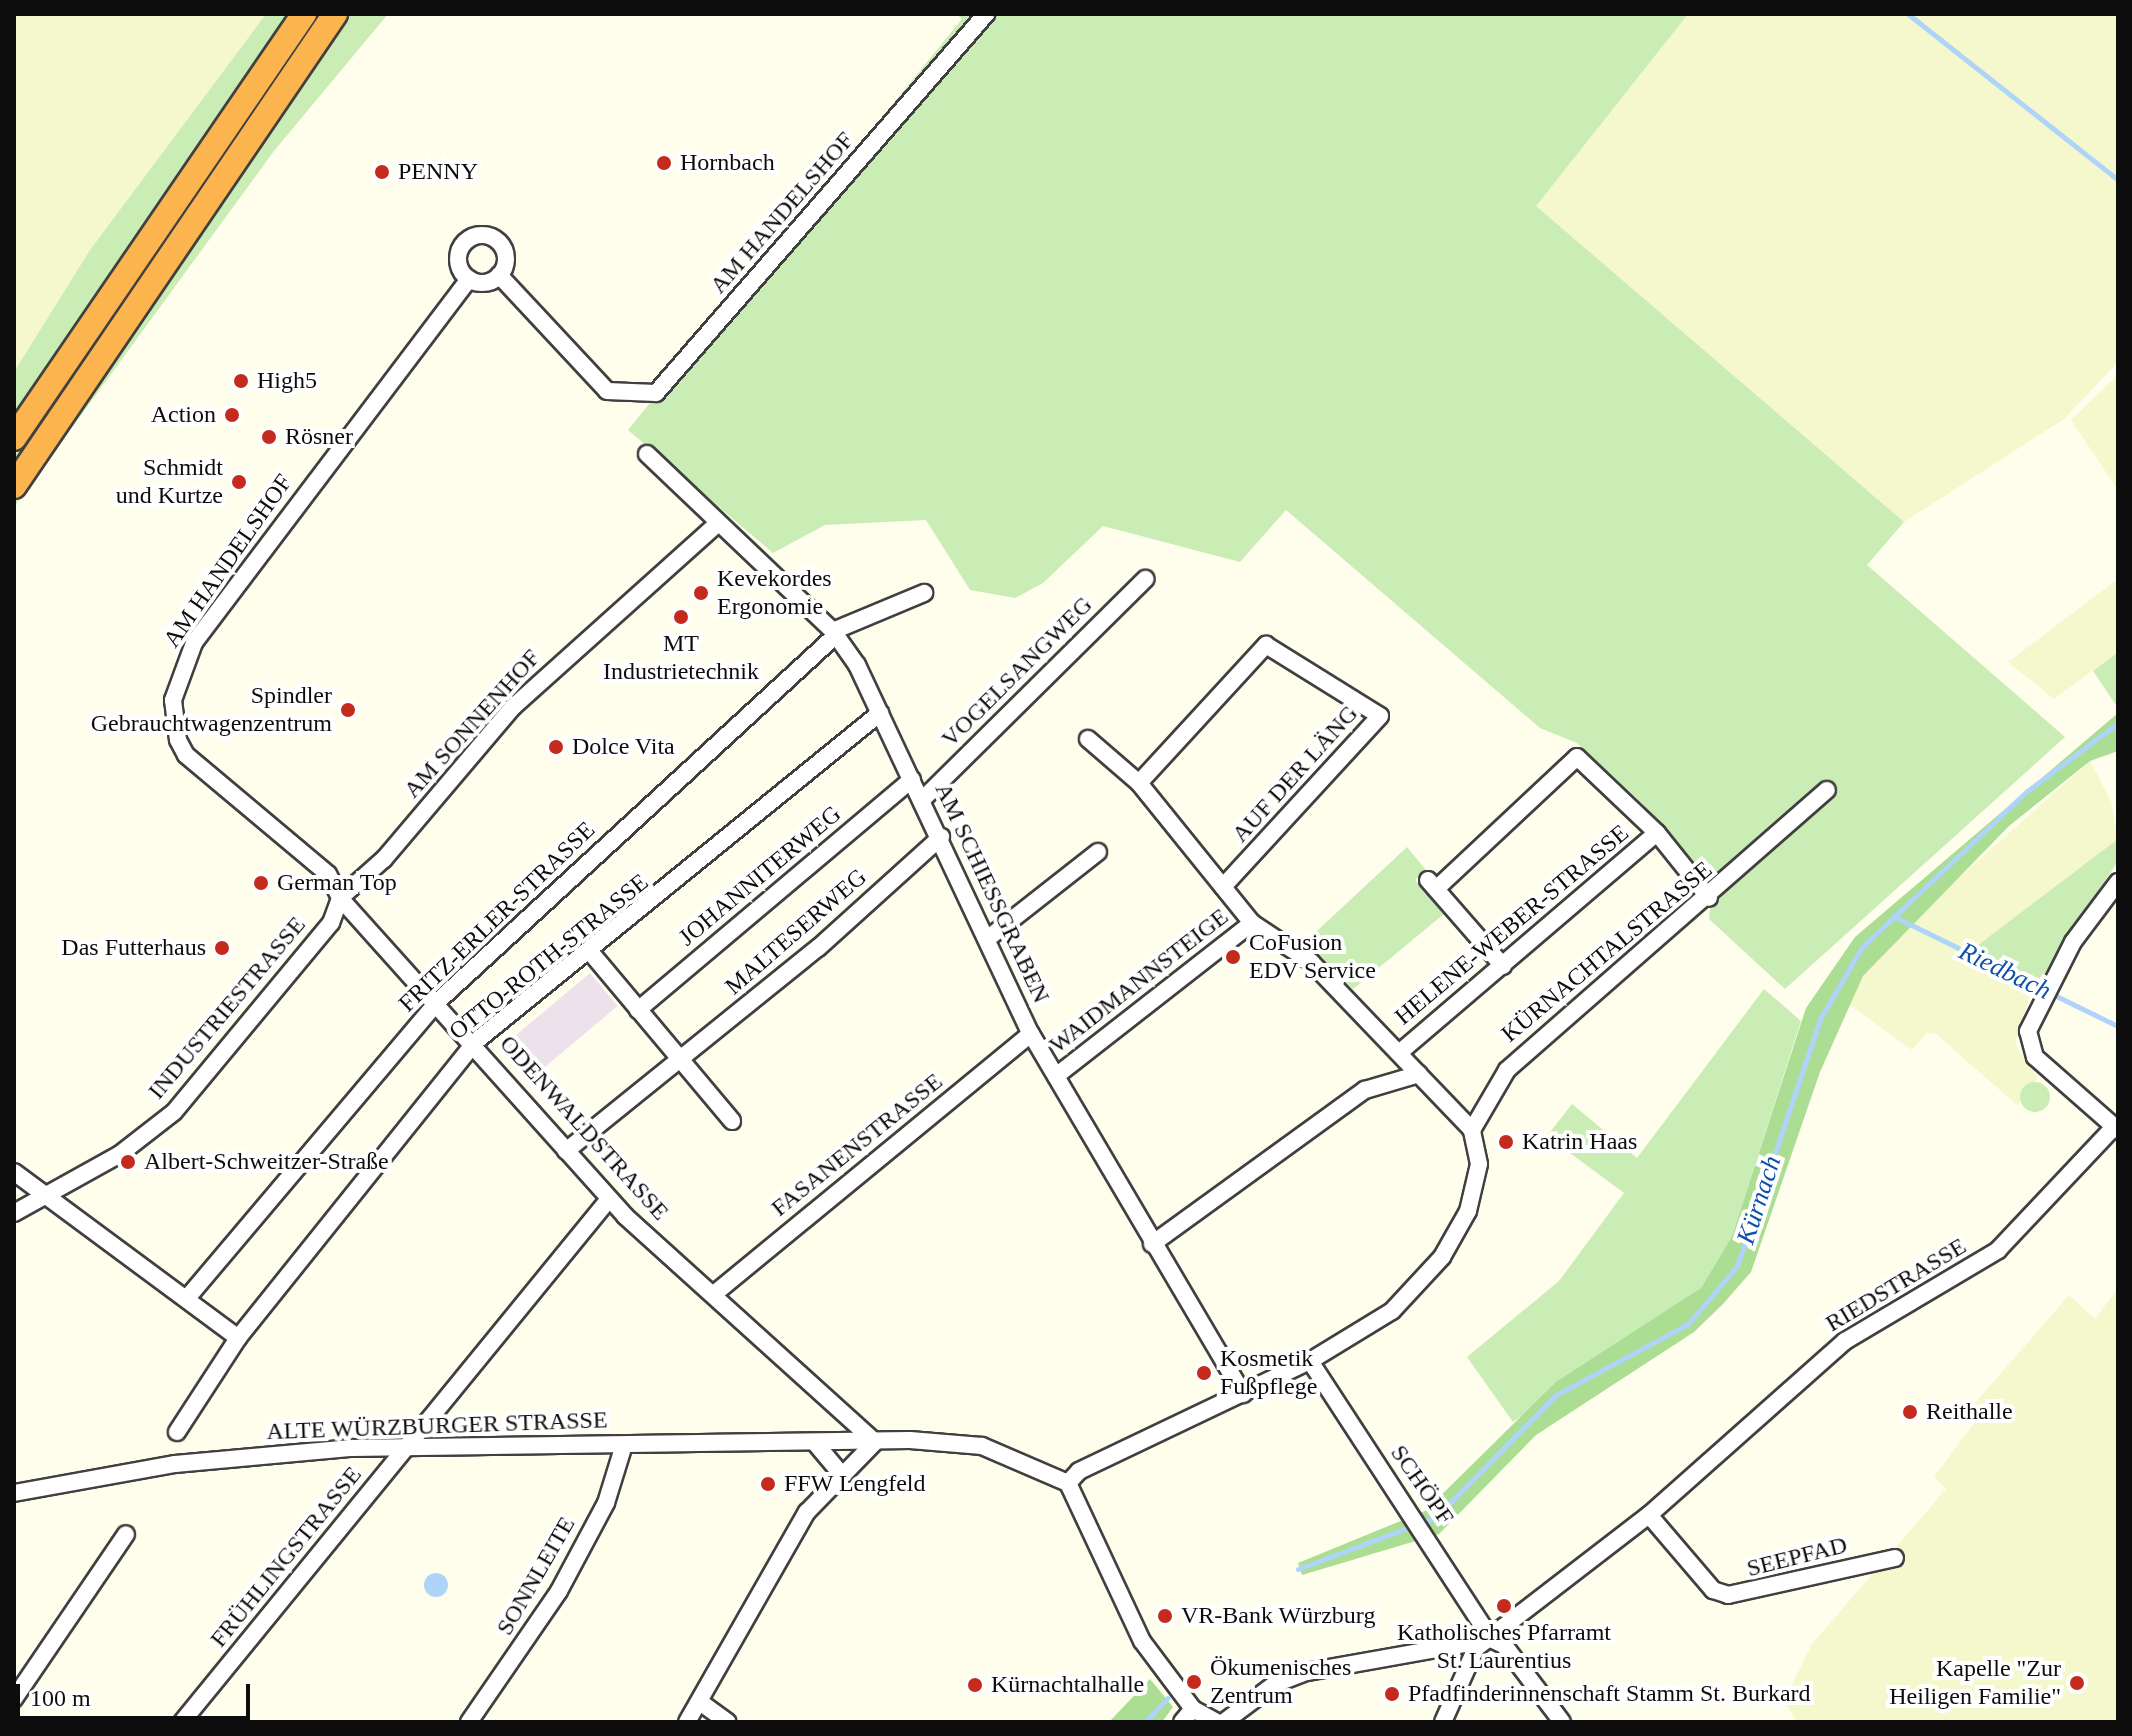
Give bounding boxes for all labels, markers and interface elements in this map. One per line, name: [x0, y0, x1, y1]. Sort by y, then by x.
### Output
street label: AM HANDELSHOF: [704, 126, 860, 300]
place label: Hornbach: [680, 149, 775, 177]
marker: Hornbach: [655, 154, 673, 172]
place label: PENNY: [398, 158, 478, 186]
marker: PENNY: [373, 163, 391, 181]
place label: High5: [257, 367, 317, 395]
marker: High5: [232, 372, 250, 390]
place label: Action: [151, 401, 216, 429]
marker: Action: [223, 406, 241, 424]
place label: Rösner: [285, 423, 353, 451]
marker: Rösner: [260, 428, 278, 446]
place label: Schmidt und Kurtze: [116, 454, 223, 510]
street label: AM HANDELSHOF: [158, 469, 298, 653]
marker: Schmidt und Kurtze: [230, 473, 248, 491]
place label: Kevekordes Ergonomie: [717, 565, 832, 621]
marker: Kevekordes Ergonomie: [692, 584, 710, 602]
street label: VOGELSANGWEG: [936, 591, 1098, 753]
marker: MT Industrietechnik: [672, 608, 690, 626]
place label: MT Industrietechnik: [603, 630, 759, 686]
street label: AM SONNENHOF: [398, 644, 546, 804]
place label: Spindler Gebrauchtwagenzentrum: [91, 682, 332, 738]
street label: AUF DER LÄNG: [1226, 699, 1364, 849]
marker: Spindler Gebrauchtwagenzentrum: [339, 701, 357, 719]
place label: Dolce Vita: [572, 733, 675, 761]
marker: Dolce Vita: [547, 738, 565, 756]
street label: AM SCHIESSGRABEN: [928, 778, 1056, 1008]
street label: JOHANNITERWEG: [673, 800, 847, 952]
street label: FRITZ-ERLER-STRASSE: [393, 816, 601, 1018]
street label: HELENE-WEBER-STRASSE: [1389, 819, 1635, 1031]
street label: KÜRNACHTALSTRASSE: [1496, 855, 1718, 1049]
street label: MALTESERWEG: [719, 863, 873, 1001]
street label: OTTO-ROTH-STRASSE: [444, 868, 654, 1046]
place label: German Top: [277, 869, 397, 897]
marker: German Top: [252, 874, 270, 892]
street label: WAIDMANNSTEIGE: [1044, 902, 1234, 1060]
street label: INDUSTRIESTRASSE: [142, 911, 312, 1105]
place label: CoFusion EDV Service: [1249, 929, 1376, 985]
place label: Das Futterhaus: [61, 934, 206, 962]
water label: Riedbach: [1954, 935, 2056, 1007]
marker: Das Futterhaus: [213, 939, 231, 957]
marker: CoFusion EDV Service: [1224, 948, 1242, 966]
street label: ODENWALDSTRASSE: [493, 1030, 675, 1226]
street label: FASANENSTRASSE: [766, 1067, 948, 1223]
place label: Katrin Haas: [1522, 1128, 1637, 1156]
marker: Katrin Haas: [1497, 1133, 1515, 1151]
place label: Albert-Schweitzer-Straße: [144, 1148, 389, 1176]
water label: Kürnach: [1730, 1152, 1788, 1248]
marker: Albert-Schweitzer-Straße: [119, 1153, 137, 1171]
street label: RIEDSTRASSE: [1821, 1232, 1971, 1338]
place label: Kosmetik Fußpflege: [1220, 1345, 1317, 1401]
marker: Kosmetik Fußpflege: [1195, 1364, 1213, 1382]
place label: Reithalle: [1926, 1398, 2013, 1426]
marker: Reithalle: [1901, 1403, 1919, 1421]
street label: ALTE WÜRZBURGER STRASSE: [266, 1406, 608, 1446]
street label: SCHÖPF: [1384, 1440, 1460, 1530]
street label: FRÜHLINGSTRASSE: [204, 1461, 368, 1653]
place label: FFW Lengfeld: [784, 1470, 926, 1498]
marker: FFW Lengfeld: [759, 1475, 777, 1493]
street label: SONNLEITE: [491, 1512, 581, 1640]
street label: SEEPFAD: [1744, 1531, 1850, 1583]
marker: Katholisches Pfarramt St. Laurentius: [1495, 1597, 1513, 1615]
place label: VR-Bank Würzburg: [1181, 1602, 1376, 1630]
marker: VR-Bank Würzburg: [1156, 1607, 1174, 1625]
place label: Katholisches Pfarramt St. Laurentius: [1397, 1619, 1611, 1675]
place label: Ökumenisches Zentrum: [1210, 1654, 1351, 1710]
place label: Kapelle "Zur Heiligen Familie": [1889, 1655, 2061, 1711]
scale bar: [20, 1668, 254, 1718]
place label: Kürnachtalhalle: [991, 1671, 1144, 1699]
marker: Ökumenisches Zentrum: [1185, 1673, 1203, 1691]
marker: Kapelle "Zur Heiligen Familie": [2068, 1674, 2086, 1692]
marker: Kürnachtalhalle: [966, 1676, 984, 1694]
place label: Pfadfinderinnenschaft Stamm St. Burkard: [1408, 1680, 1811, 1708]
text: 100 m: [30, 1685, 91, 1711]
marker: Pfadfinderinnenschaft Stamm St. Burkard: [1383, 1685, 1401, 1703]

